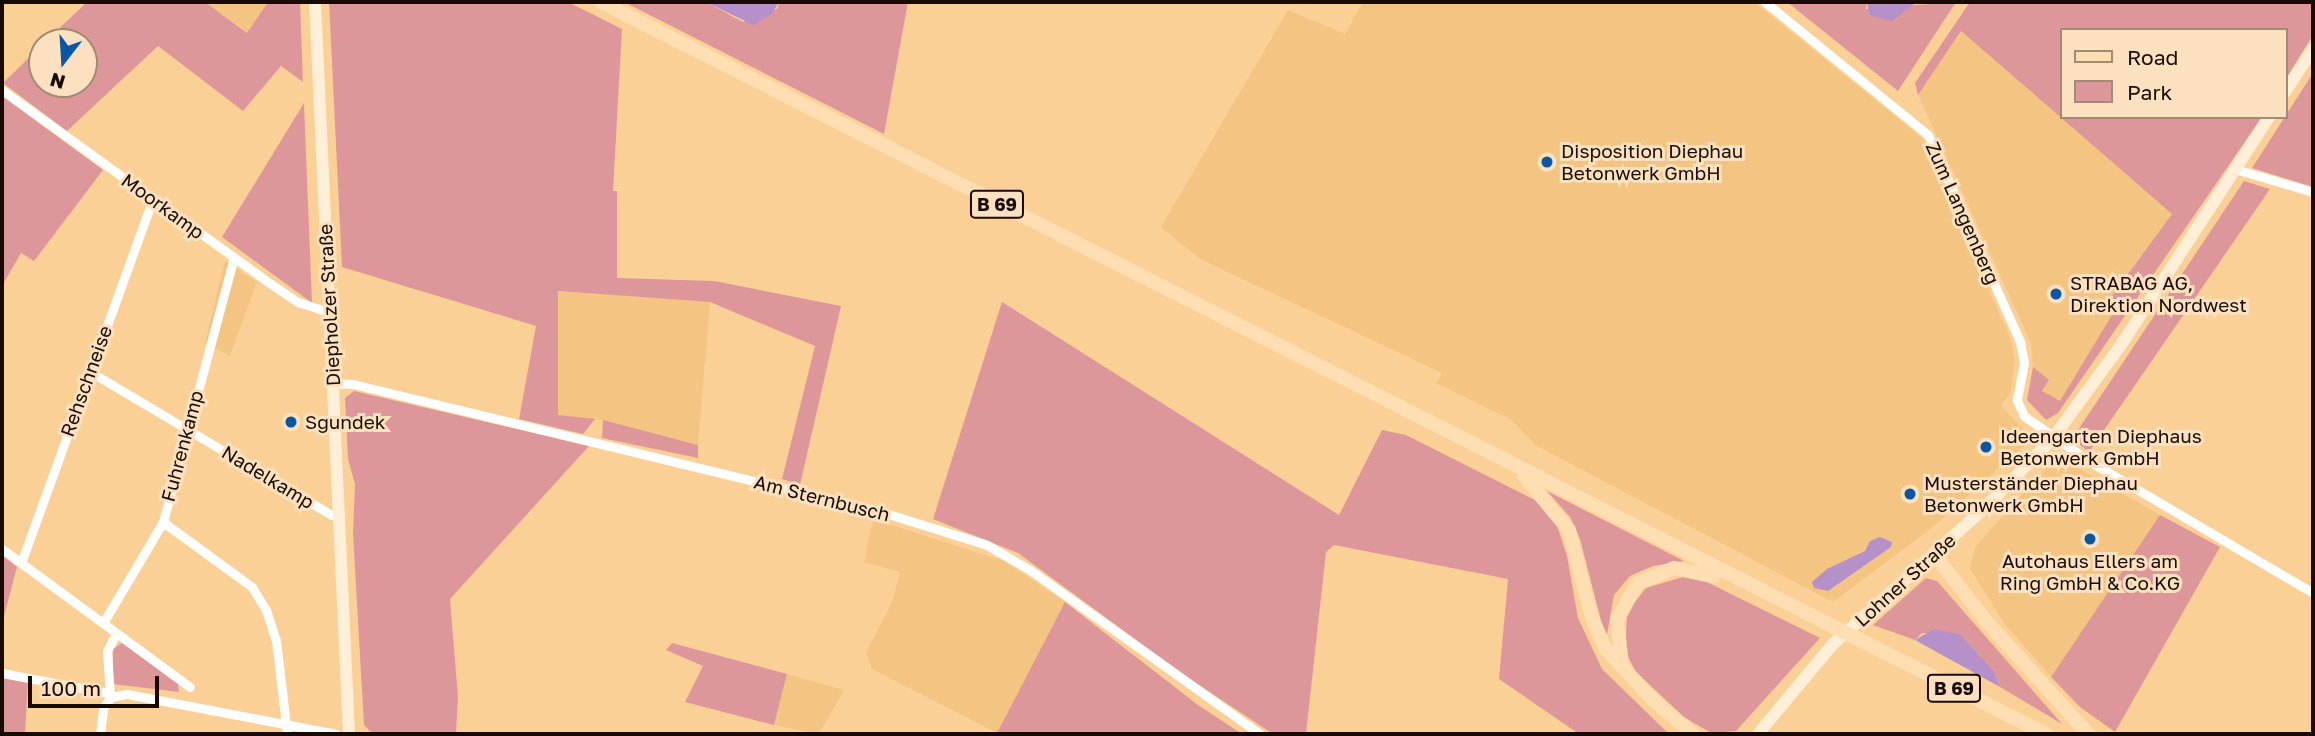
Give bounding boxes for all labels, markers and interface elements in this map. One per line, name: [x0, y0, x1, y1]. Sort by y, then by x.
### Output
north arrow: [28, 28, 98, 98]
legend: [2060, 28, 2287, 119]
text: Road: [2127, 44, 2178, 70]
text: N: [47, 69, 68, 95]
text: Park: [2127, 79, 2172, 105]
street label: Zum Langenberg: [1921, 138, 2005, 288]
place label: Disposition Diephau Betonwerk GmbH: [1561, 140, 1743, 184]
marker: Disposition Diephau Betonwerk GmbH: [1539, 154, 1555, 170]
street label: Moorkamp: [117, 168, 209, 244]
road number: B 69: [969, 190, 1025, 218]
street label: Diepholzer Straße: [313, 223, 345, 387]
place label: STRABAG AG, Direktion Nordwest: [2070, 272, 2247, 316]
marker: STRABAG AG, Direktion Nordwest: [2048, 286, 2064, 302]
street label: Rehschneise: [55, 322, 117, 440]
street label: Fuhrenkamp: [156, 388, 208, 504]
place label: Sgundek: [305, 411, 385, 433]
marker: Sgundek: [283, 414, 299, 430]
place label: Ideengarten Diephaus Betonwerk GmbH: [2000, 425, 2202, 469]
marker: Ideengarten Diephaus Betonwerk GmbH: [1978, 439, 1994, 455]
street label: Nadelkamp: [218, 441, 318, 513]
street label: Am Sternbusch: [752, 470, 892, 526]
place label: Musterständer Diephau Betonwerk GmbH: [1924, 472, 2138, 516]
marker: Musterständer Diephau Betonwerk GmbH: [1902, 486, 1918, 502]
street label: Lohner Straße: [1850, 529, 1960, 631]
marker: Autohaus Ellers am Ring GmbH & Co.KG: [2082, 531, 2098, 547]
place label: Autohaus Ellers am Ring GmbH & Co.KG: [2000, 550, 2180, 594]
scale bar: [32, 662, 163, 706]
road number: B 69: [1926, 674, 1982, 702]
text: 100 m: [41, 675, 101, 701]

